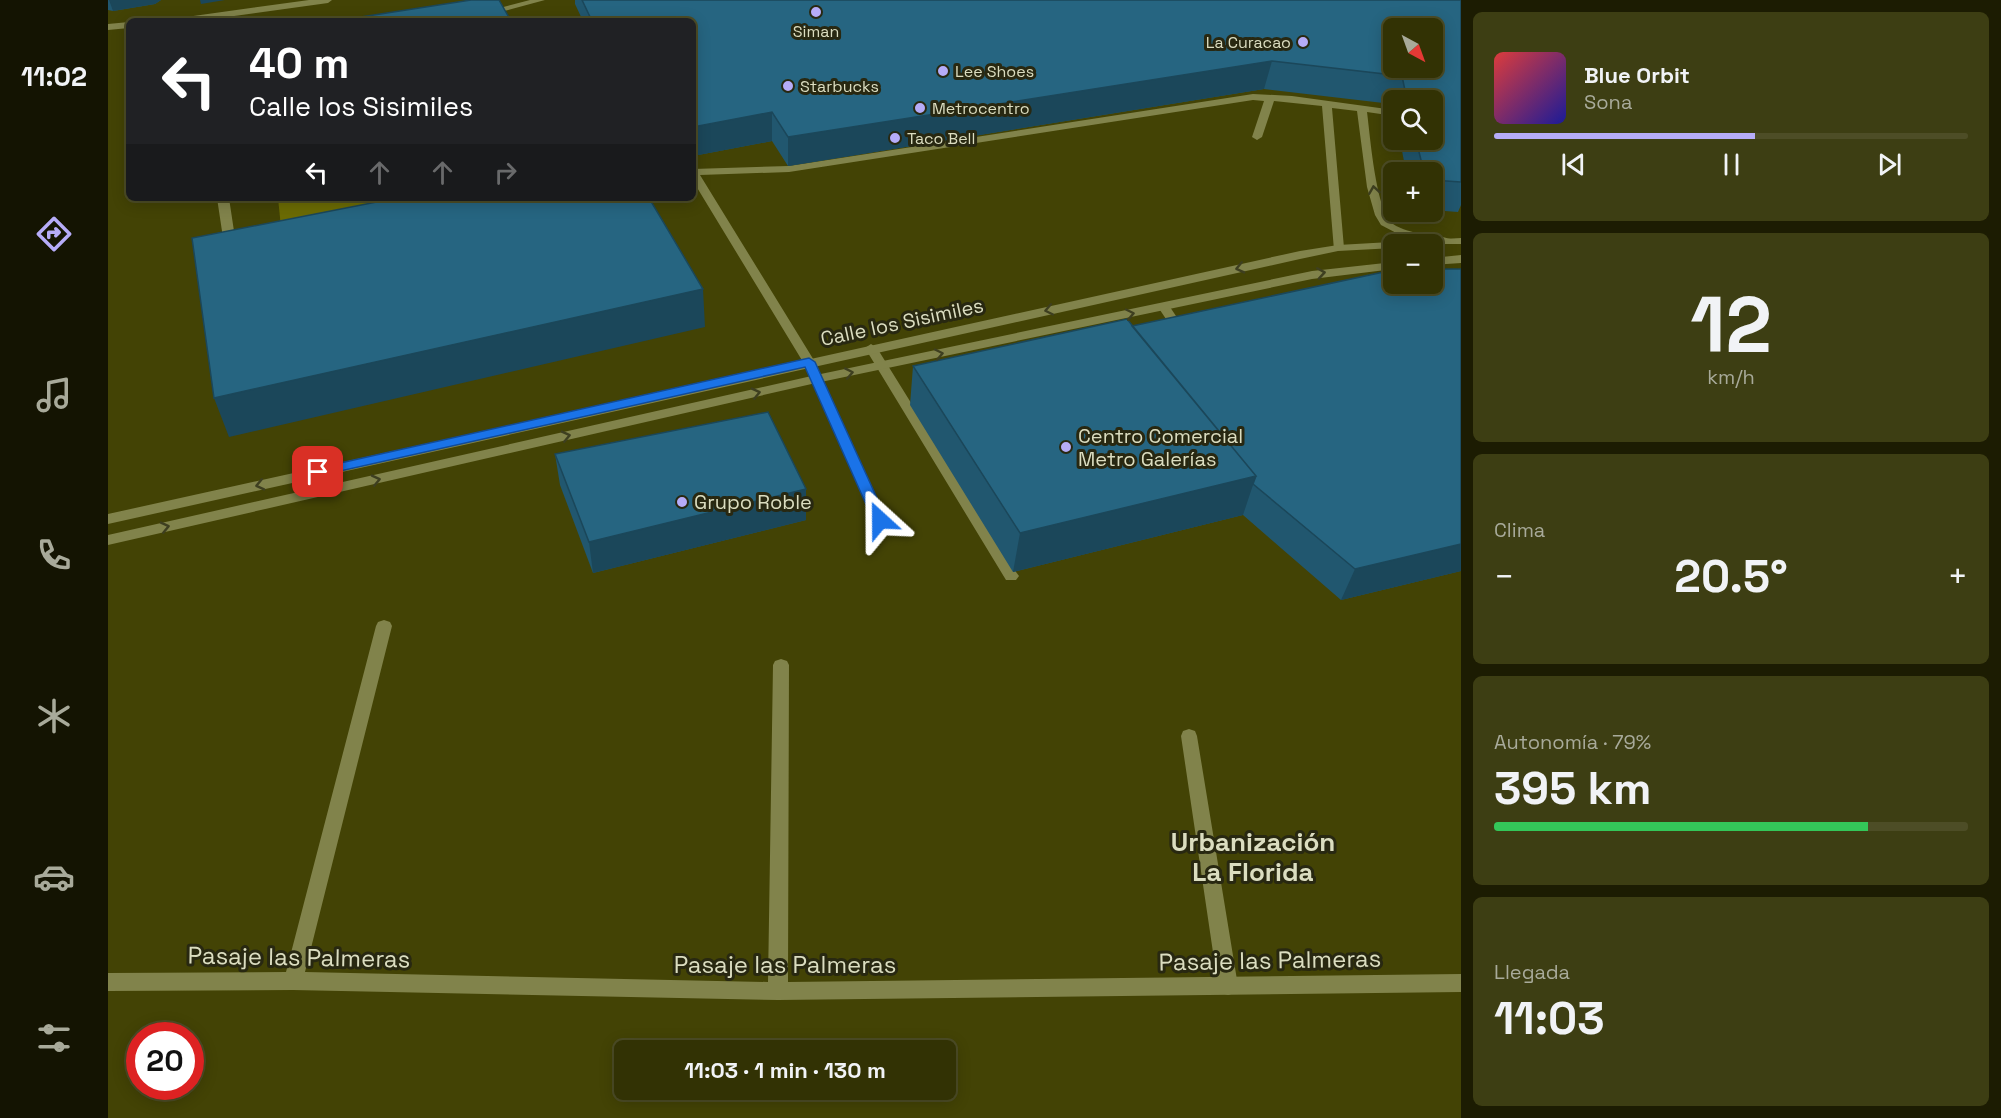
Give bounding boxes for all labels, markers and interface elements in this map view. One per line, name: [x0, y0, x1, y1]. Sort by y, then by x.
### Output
marker: Siman: [809, 5, 823, 19]
north arrow: [1383, 18, 1443, 78]
map controls: [1383, 18, 1443, 294]
place label: Siman: [793, 21, 839, 42]
place label: La Curacao: [1206, 32, 1291, 53]
marker: La Curacao: [1296, 35, 1310, 49]
text: 40 m: [249, 37, 349, 90]
icon: left: [150, 42, 228, 120]
text: 11:02: [21, 59, 87, 94]
place label: Lee Shoes: [955, 61, 1034, 82]
text: Blue Orbit: [1584, 61, 1690, 89]
marker: Lee Shoes: [936, 64, 950, 78]
place label: Starbucks: [800, 76, 879, 97]
marker: Starbucks: [781, 79, 795, 93]
text: Calle los Sisimiles: [249, 89, 473, 124]
text: Sona: [1584, 89, 1632, 115]
button: search: [1383, 90, 1443, 150]
place label: Metrocentro: [932, 98, 1030, 119]
marker: Metrocentro: [913, 101, 927, 115]
place label: Taco Bell: [907, 128, 975, 149]
marker: Taco Bell: [888, 131, 902, 145]
icon: previous: [1557, 148, 1590, 181]
icon: pause: [1715, 148, 1748, 181]
icon: next: [1873, 148, 1906, 181]
icon: left: [300, 156, 333, 189]
icon: ahead: [363, 156, 396, 189]
icon: ahead: [426, 156, 459, 189]
icon: right: [489, 156, 522, 189]
button: +: [1383, 162, 1443, 222]
one-way arrow: [1368, 185, 1381, 195]
icon: directions: [33, 213, 75, 255]
button: −: [1383, 234, 1443, 294]
one-way arrow: [1235, 261, 1245, 274]
one-way arrow: [1316, 268, 1325, 280]
text: 12: [1690, 275, 1772, 375]
street label: Calle los Sisimiles: [818, 292, 986, 352]
one-way arrow: [1044, 303, 1054, 316]
one-way arrow: [1125, 308, 1135, 321]
one-way arrow: [934, 348, 944, 361]
text: km/h: [1707, 364, 1755, 390]
one-way arrow: [844, 367, 854, 380]
icon: music: [33, 374, 75, 416]
one-way arrow: [751, 387, 761, 400]
place label: Centro Comercial Metro Galerías: [1078, 423, 1243, 472]
one-way arrow: [561, 431, 571, 444]
marker: Centro Comercial Metro Galerías: [1059, 440, 1073, 454]
pin: [292, 446, 343, 497]
icon: arrive: [301, 455, 334, 488]
one-way arrow: [370, 474, 380, 487]
one-way arrow: [255, 478, 265, 491]
position arrow: [848, 488, 912, 552]
place label: Grupo Roble: [694, 489, 812, 515]
marker: Grupo Roble: [675, 495, 689, 509]
text: Clima: [1494, 517, 1545, 543]
one-way arrow: [160, 522, 170, 535]
icon: phone: [33, 534, 75, 576]
text: 20.5°: [1674, 548, 1788, 605]
text: −: [1494, 556, 1514, 598]
text: +: [1948, 556, 1968, 598]
icon: climate: [33, 695, 75, 737]
text: Autonomía · 79%: [1494, 729, 1651, 755]
text: 395 km: [1494, 760, 1651, 817]
district label: Urbanización La Florida: [1171, 825, 1335, 889]
icon: car: [33, 856, 75, 898]
street label: Pasaje las Palmeras: [187, 940, 411, 974]
street label: Pasaje las Palmeras: [1158, 943, 1382, 977]
street label: Pasaje las Palmeras: [674, 949, 896, 980]
text: Llegada: [1494, 959, 1570, 985]
text: 11:03: [1494, 990, 1605, 1047]
icon: filters: [33, 1017, 75, 1059]
speed limit sign: 20: [126, 1022, 204, 1100]
text: 11:03 · 1 min · 130 m: [684, 1056, 886, 1084]

